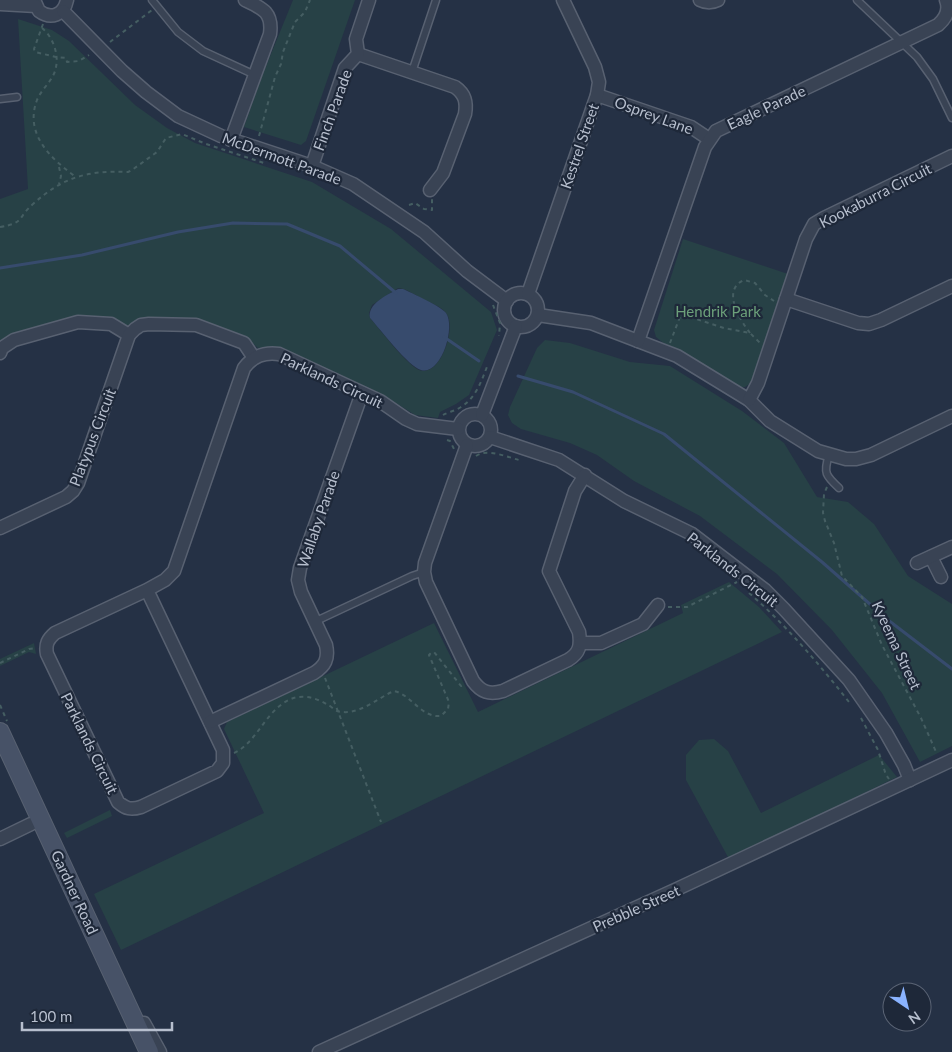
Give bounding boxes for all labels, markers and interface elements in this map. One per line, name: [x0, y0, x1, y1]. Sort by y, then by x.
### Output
street label: Finch Parade: [309, 67, 355, 153]
street label: Eagle Parade: [724, 81, 808, 133]
street label: Osprey Lane: [612, 92, 696, 138]
street label: Kestrel Street: [556, 100, 602, 191]
street label: McDermott Parade: [220, 128, 344, 188]
street label: Kookaburra Circuit: [816, 159, 935, 231]
park label: Hendrik Park: [675, 302, 761, 320]
street label: Parklands Circuit: [278, 348, 387, 412]
street label: Platypus Circuit: [65, 385, 119, 488]
street label: Wallaby Parade: [293, 468, 343, 570]
street label: Parklands Circuit: [684, 528, 783, 611]
street label: Kyeema Street: [869, 598, 926, 693]
street label: Parklands Circuit: [58, 689, 123, 797]
street label: Gardner Road: [48, 847, 102, 937]
street label: Prebble Street: [590, 881, 683, 935]
north arrow: [882, 982, 932, 1032]
scale bar: [22, 1000, 172, 1032]
text: 100 m: [30, 1007, 72, 1025]
text: N: [905, 1008, 924, 1028]

